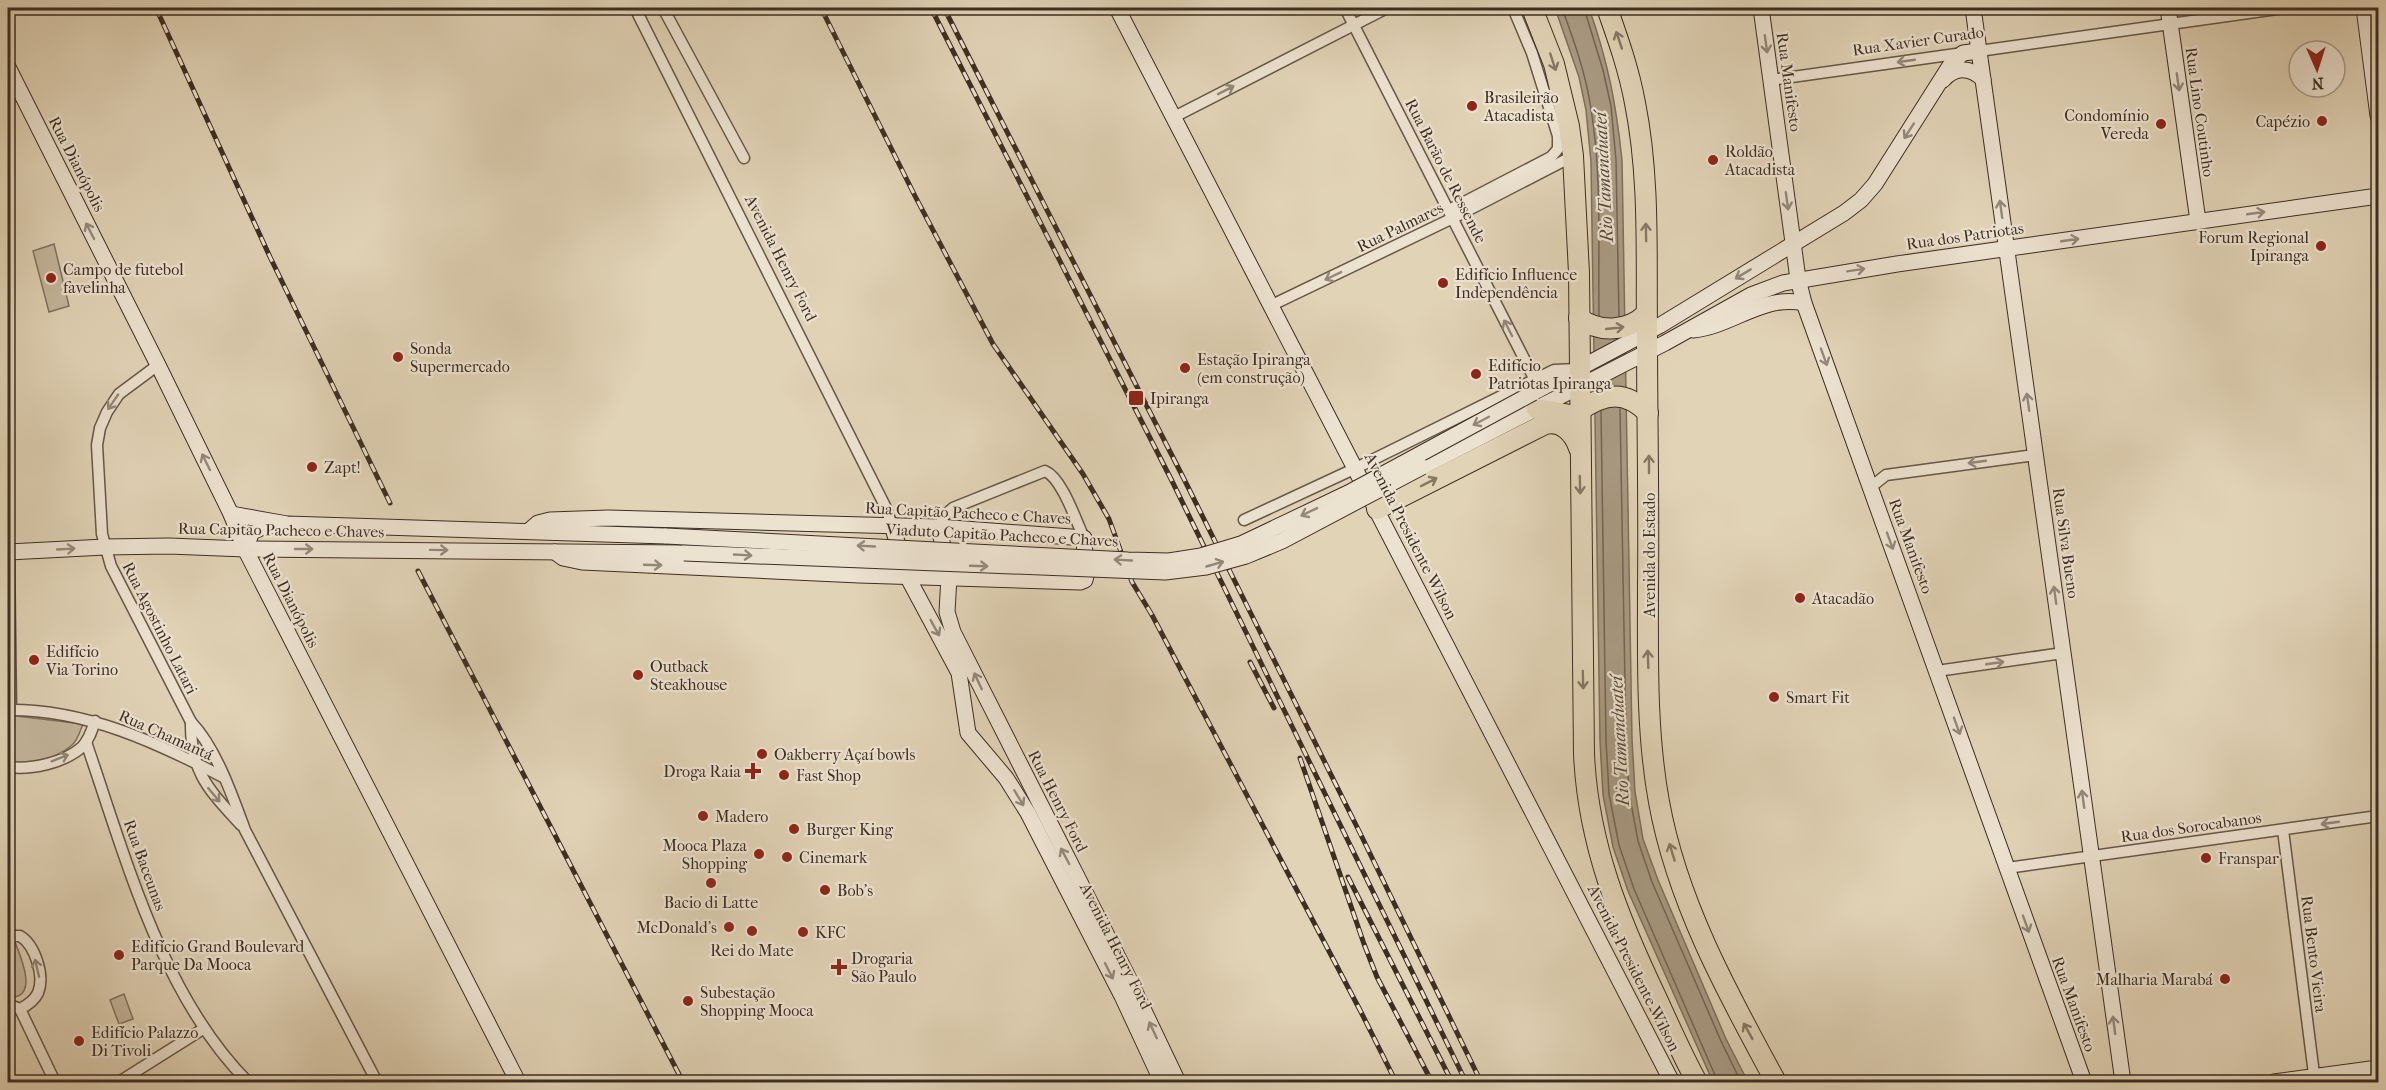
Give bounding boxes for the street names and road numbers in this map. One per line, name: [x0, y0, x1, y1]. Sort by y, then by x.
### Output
street label: Rua Xavier Curado: [1851, 22, 1985, 60]
street label: Rua Manifesto: [1773, 31, 1805, 133]
street label: Rua Lino Coutinho: [2181, 46, 2219, 178]
street label: Rua Barão de Ressende: [1401, 96, 1491, 247]
street label: Rua Dianópolis: [45, 113, 109, 215]
street label: Avenida Henry Ford: [740, 191, 821, 325]
street label: Rua Palmares: [1354, 198, 1446, 256]
street label: Rua dos Patriotas: [1905, 218, 2025, 254]
street label: Avenida Presidente Wilson: [1360, 449, 1462, 623]
street label: Rua Silva Bueno: [2049, 486, 2083, 600]
street label: Avenida do Estado: [1640, 493, 1659, 618]
street label: Rua Manifesto: [1885, 496, 1937, 596]
street label: Rua Capitão Pacheco e Chaves: [864, 498, 1072, 528]
street label: Rua Capitão Pacheco e Chaves: [178, 519, 384, 541]
street label: Viaduto Capitão Pacheco e Chaves: [884, 519, 1119, 551]
street label: Rua Dianópolis: [259, 549, 323, 651]
street label: Rua Agostinho Latari: [118, 559, 202, 698]
street label: Rua Chamantá: [116, 706, 217, 765]
street label: Rua Henry Ford: [1024, 747, 1092, 855]
street label: Rua dos Sorocabanos: [2119, 808, 2263, 846]
street label: Rua Baceunas: [120, 817, 170, 913]
street label: Avenida Henry Ford: [1075, 879, 1156, 1013]
street label: Avenida Presidente Wilson: [1583, 881, 1685, 1055]
street label: Rua Bento Vieira: [2297, 894, 2331, 1014]
street label: Rua Manifesto: [2048, 954, 2100, 1054]

